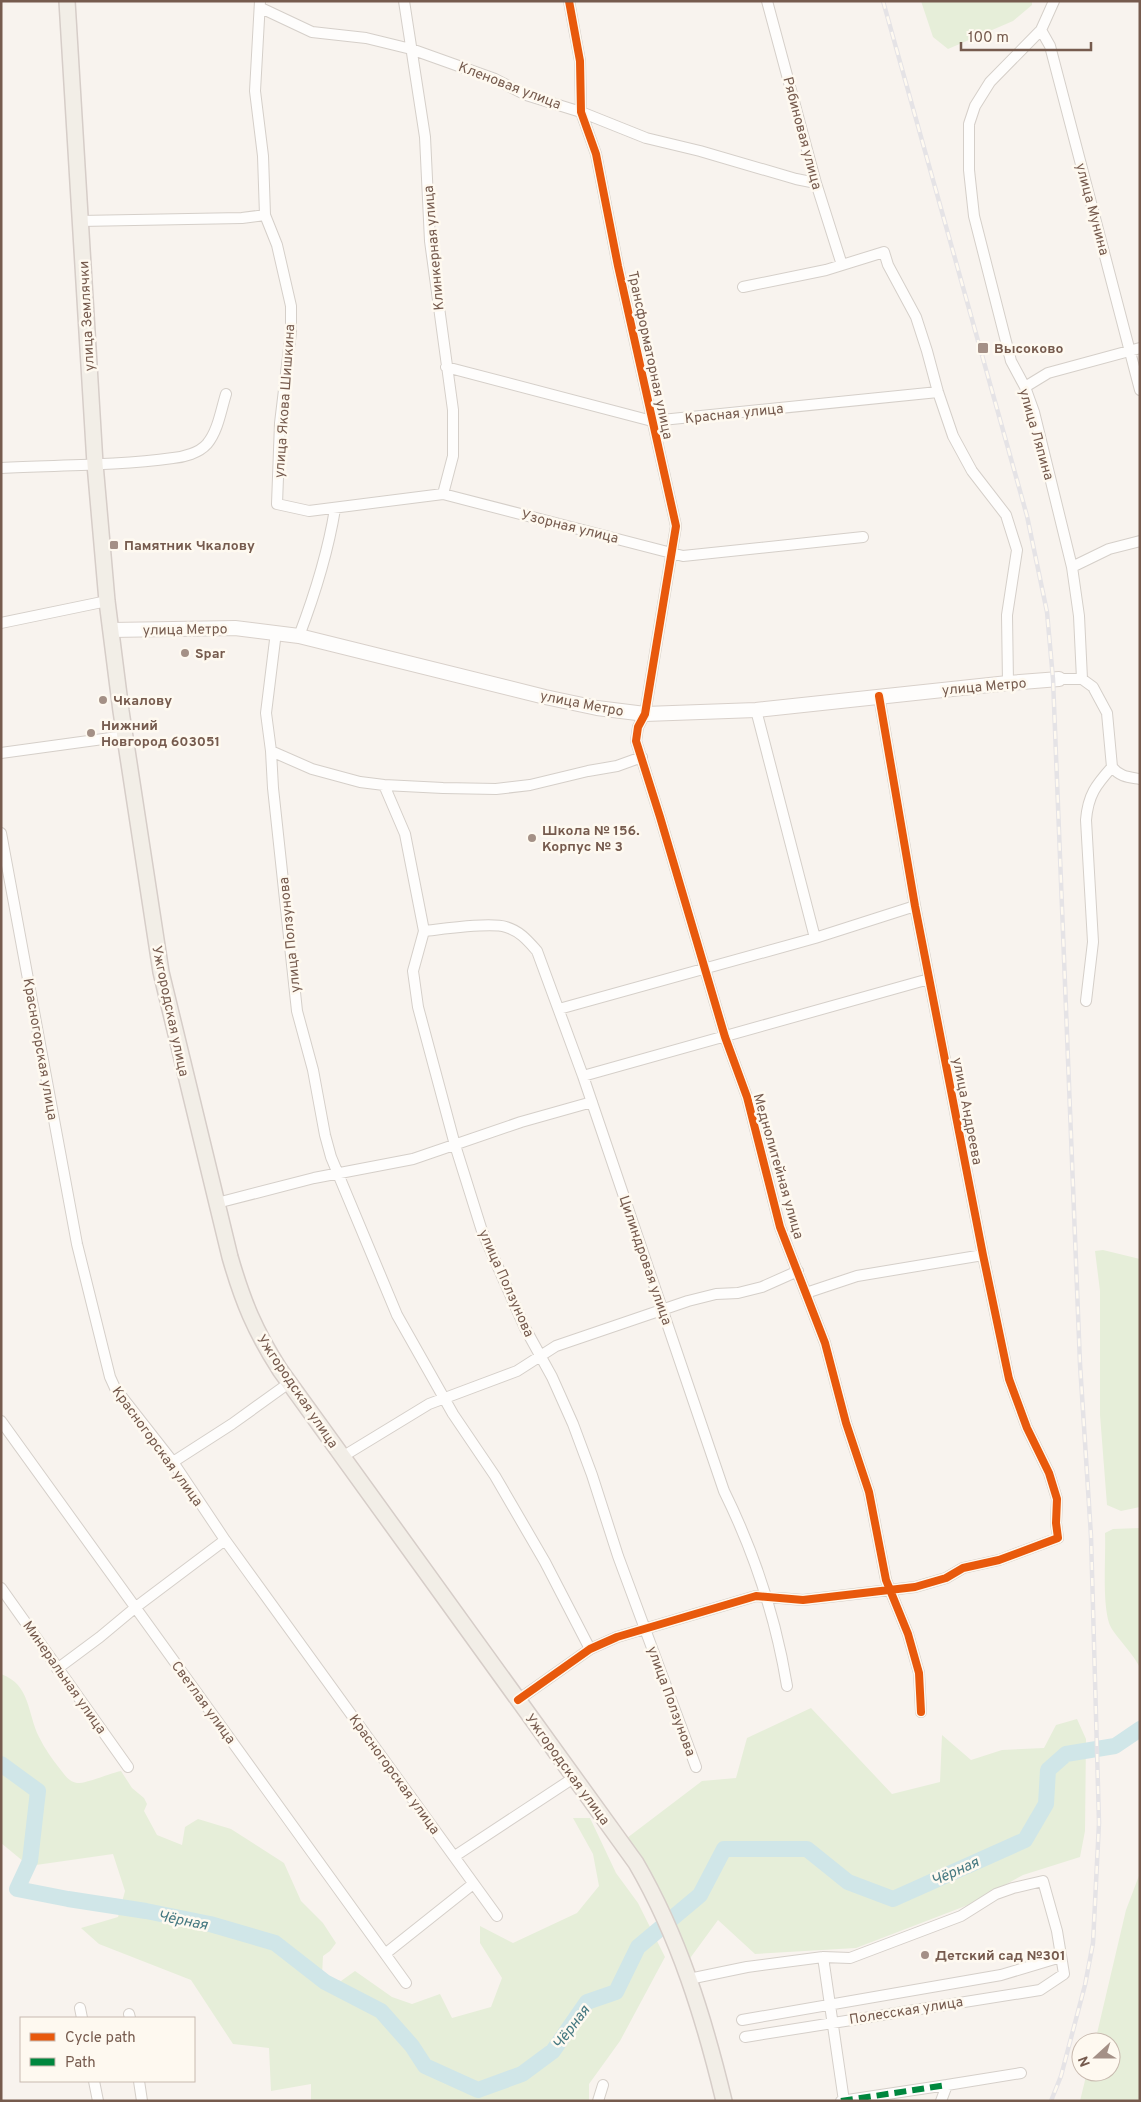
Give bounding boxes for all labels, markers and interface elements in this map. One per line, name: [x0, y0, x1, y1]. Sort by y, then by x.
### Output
scale bar: [961, 20, 1091, 52]
text: 100 m: [968, 29, 1009, 48]
street label: Кленовая улица: [456, 59, 563, 114]
street label: Рябиновая улица: [778, 75, 825, 192]
street label: улица Мунина: [1071, 161, 1112, 257]
street label: Клинкерная улица: [421, 185, 448, 311]
street label: улица Землячки: [76, 260, 99, 372]
street label: Трансформаторная улица: [623, 270, 676, 441]
street label: улица Якова Шишкина: [272, 324, 299, 479]
marker: Высоково: [976, 341, 990, 355]
place label: Высоково: [994, 341, 1063, 358]
street label: улица Ляпина: [1014, 387, 1057, 482]
street label: Красная улица: [684, 401, 784, 428]
street label: Узорная улица: [519, 507, 620, 548]
place label: Памятник Чкалову: [124, 538, 255, 555]
marker: Памятник Чкалову: [108, 539, 120, 551]
street label: улица Метро: [142, 621, 228, 640]
place label: Spar: [195, 646, 226, 663]
marker: Spar: [179, 647, 191, 659]
street label: улица Метро: [941, 675, 1027, 700]
street label: улица Метро: [538, 688, 625, 721]
place label: Чкалову: [113, 693, 172, 710]
marker: Чкалову: [97, 694, 109, 706]
place label: Нижний Новгород 603051: [101, 718, 220, 751]
marker: Нижний Новгород 603051: [85, 727, 97, 739]
place label: Школа № 156. Корпус № 3: [542, 823, 640, 856]
marker: Школа № 156. Корпус № 3: [526, 832, 538, 844]
street label: улица Ползунова: [276, 876, 305, 993]
street label: Ужгородская улица: [147, 944, 192, 1078]
street label: Красногорская улица: [19, 977, 60, 1122]
street label: улица Андреева: [948, 1056, 985, 1166]
street label: Меднолитейная улица: [749, 1092, 807, 1241]
street label: Цилиндровая улица: [614, 1193, 675, 1328]
street label: улица Ползунова: [474, 1227, 537, 1340]
street label: Ужгородская улица: [252, 1332, 341, 1452]
street label: Красногорская улица: [108, 1384, 206, 1510]
street label: Минеральная улица: [18, 1618, 109, 1738]
street label: улица Ползунова: [643, 1644, 698, 1759]
street label: Светлая улица: [167, 1658, 239, 1748]
street label: Ужгородская улица: [521, 1711, 613, 1829]
street label: Красногорская улица: [345, 1712, 443, 1838]
water label: Чёрная: [929, 1853, 983, 1891]
water label: Чёрная: [156, 1907, 209, 1936]
place label: Детский сад №301: [935, 1948, 1066, 1965]
marker: Детский сад №301: [919, 1949, 931, 1961]
street label: Полесская улица: [848, 1994, 964, 2029]
water label: Чёрная: [550, 2002, 595, 2054]
legend: [20, 2017, 195, 2082]
text: Cycle path: [65, 2029, 136, 2048]
north arrow: [1071, 2032, 1121, 2082]
text: N: [1076, 2053, 1095, 2069]
text: Path: [65, 2054, 96, 2073]

